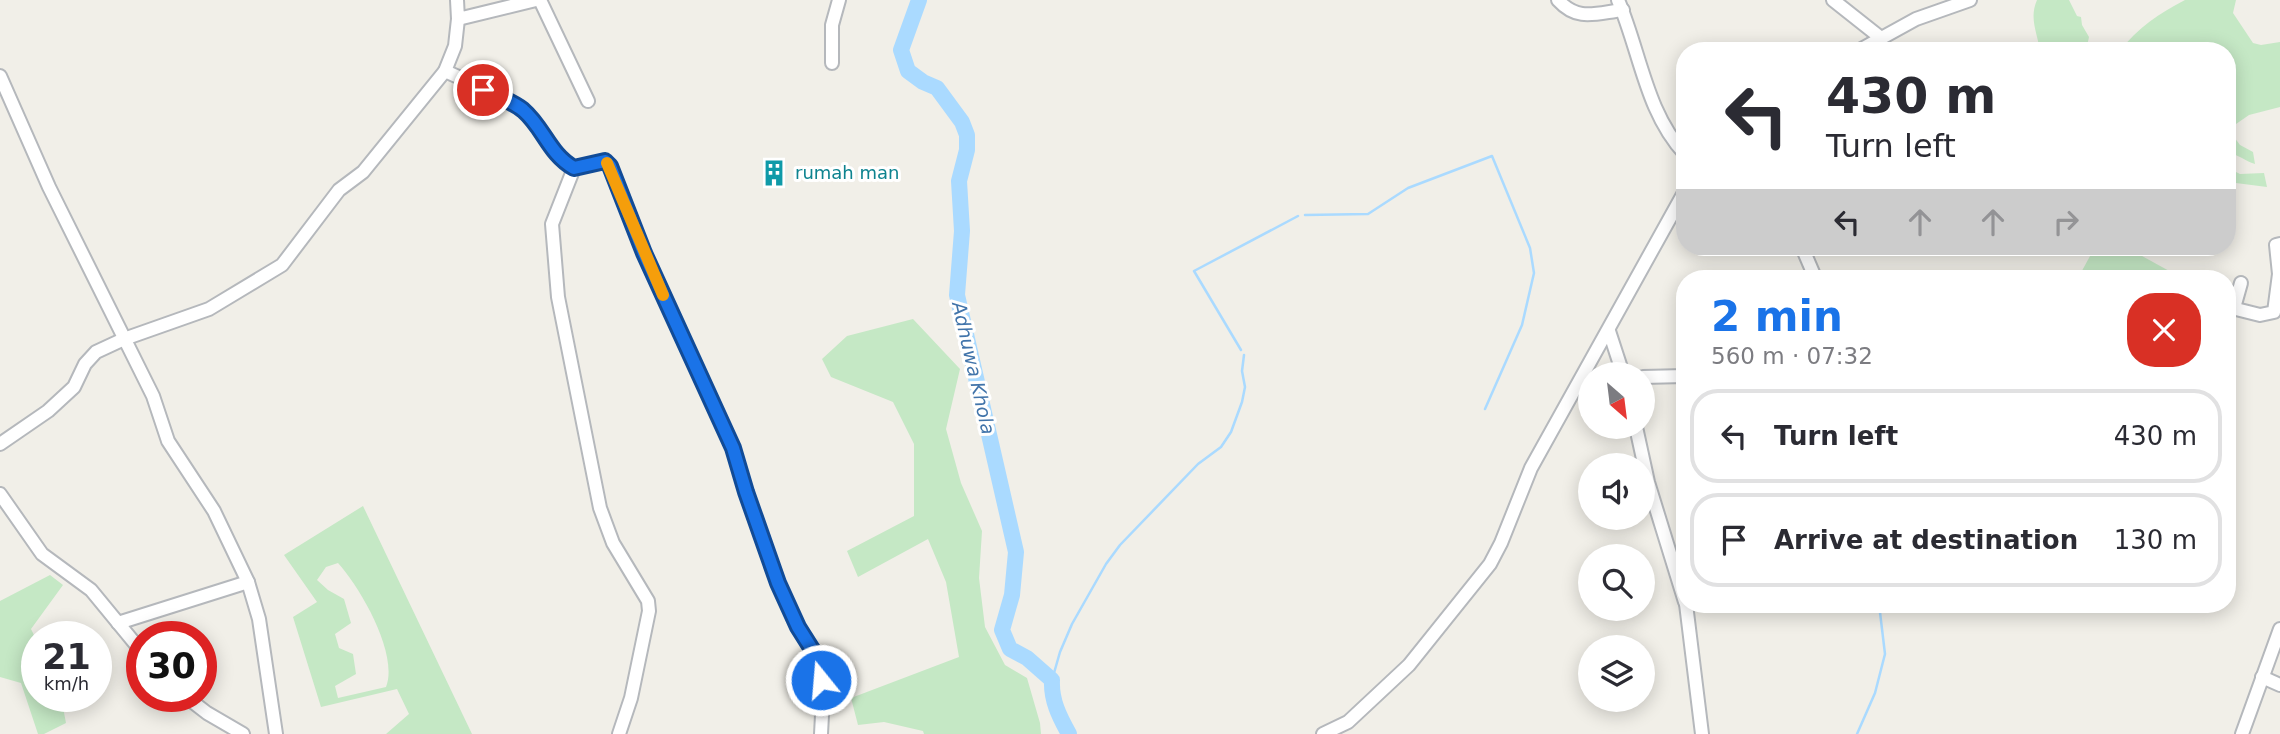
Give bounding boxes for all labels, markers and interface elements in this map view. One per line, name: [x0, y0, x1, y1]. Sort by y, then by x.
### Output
pin: [453, 60, 513, 120]
text: 430 m: [1826, 68, 1996, 125]
icon: left: [1711, 70, 1802, 161]
icon: arrive: [464, 71, 502, 109]
text: Turn left: [1826, 127, 1956, 165]
building icon: rumah man: [759, 158, 789, 188]
place label: rumah man: [795, 162, 899, 183]
icon: left: [1828, 203, 1866, 241]
icon: ahead: [1901, 203, 1939, 241]
icon: ahead: [1974, 203, 2012, 241]
icon: right: [2047, 203, 2085, 241]
text: 2 min: [1711, 292, 1843, 341]
button: close: [2127, 293, 2201, 367]
water label: Adhuwa Khola: [948, 298, 1000, 436]
text: 560 m · 07:32: [1711, 343, 1873, 369]
north arrow: [1578, 362, 1656, 439]
map controls: [1578, 362, 1655, 712]
icon: left: [1715, 417, 1753, 455]
text: Turn left: [1774, 421, 1898, 451]
text: 430 m: [2114, 421, 2197, 451]
button: sound: [1578, 453, 1655, 530]
icon: arrive: [1715, 521, 1753, 559]
text: Arrive at destination: [1774, 525, 2078, 555]
text: 130 m: [2114, 525, 2197, 555]
button: search: [1578, 544, 1655, 621]
speed limit sign: 30: [126, 621, 217, 712]
button: layers: [1578, 635, 1655, 712]
text: 21: [42, 637, 91, 677]
position arrow: [784, 643, 858, 717]
text: km/h: [44, 673, 89, 694]

